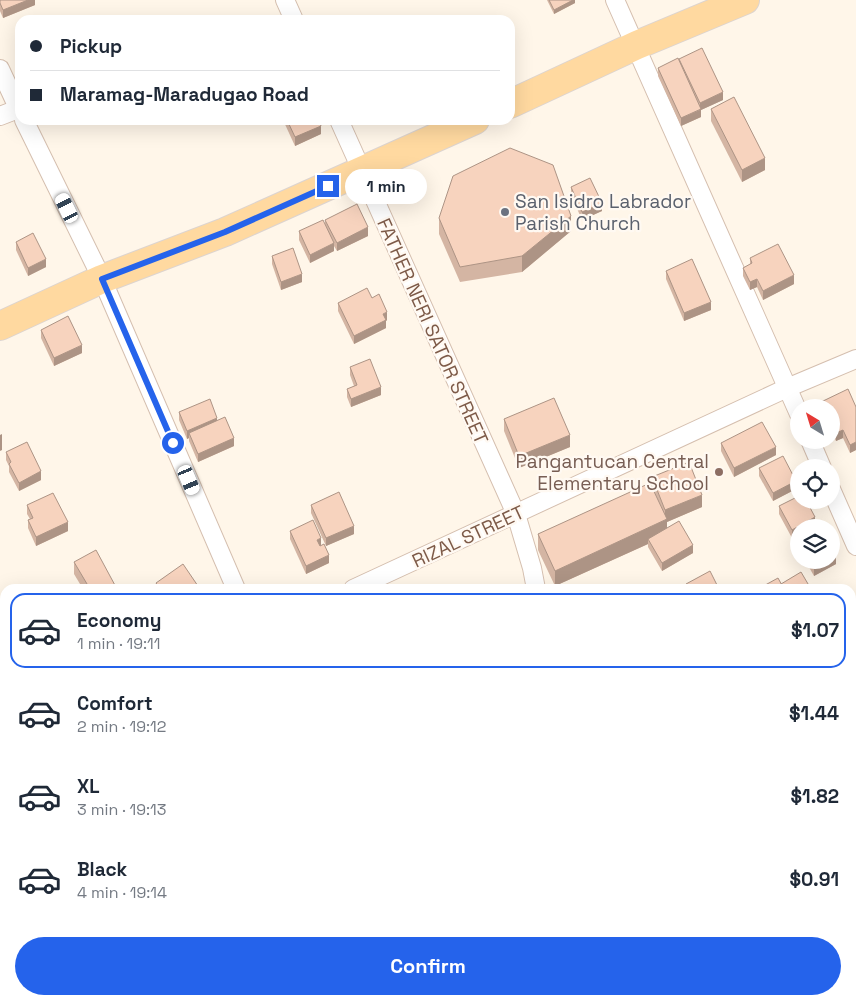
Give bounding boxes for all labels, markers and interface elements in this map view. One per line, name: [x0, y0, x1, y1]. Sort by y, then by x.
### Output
text: Pickup: [60, 34, 122, 59]
text: Maramag-Maradugao Road: [60, 82, 309, 107]
callout: 1 min: [346, 168, 428, 204]
route end: [317, 175, 339, 197]
text: 1 min: [366, 176, 406, 197]
place label: San Isidro Labrador Parish Church: [515, 189, 691, 236]
car: [53, 191, 80, 225]
marker: San Isidro Labrador Parish Church: [499, 206, 511, 218]
street label: FATHER NERI SATOR STREET: [371, 214, 494, 448]
north arrow: [790, 399, 840, 449]
map controls: [790, 399, 840, 569]
route start: [162, 432, 184, 454]
place label: Pangantucan Central Elementary School: [516, 449, 709, 496]
button: locate: [790, 459, 840, 509]
car: [176, 463, 201, 497]
marker: Pangantucan Central Elementary School: [713, 466, 725, 478]
street label: RIZAL STREET: [408, 500, 528, 573]
button: layers: [790, 519, 840, 569]
icon: car: [17, 608, 62, 653]
text: Economy: [77, 608, 161, 633]
text: $1.07: [791, 618, 839, 643]
text: 1 min · 19:11: [77, 633, 160, 654]
icon: car: [17, 691, 62, 736]
text: Comfort: [77, 691, 153, 716]
text: $1.44: [789, 701, 839, 726]
text: 2 min · 19:12: [77, 716, 166, 737]
icon: car: [17, 774, 62, 819]
text: XL: [77, 774, 100, 799]
text: $1.82: [791, 784, 839, 809]
text: 3 min · 19:13: [77, 799, 166, 820]
icon: car: [17, 857, 62, 902]
text: Black: [77, 857, 127, 882]
text: $0.91: [789, 867, 839, 892]
text: 4 min · 19:14: [77, 882, 167, 903]
button: Confirm: [15, 937, 841, 995]

